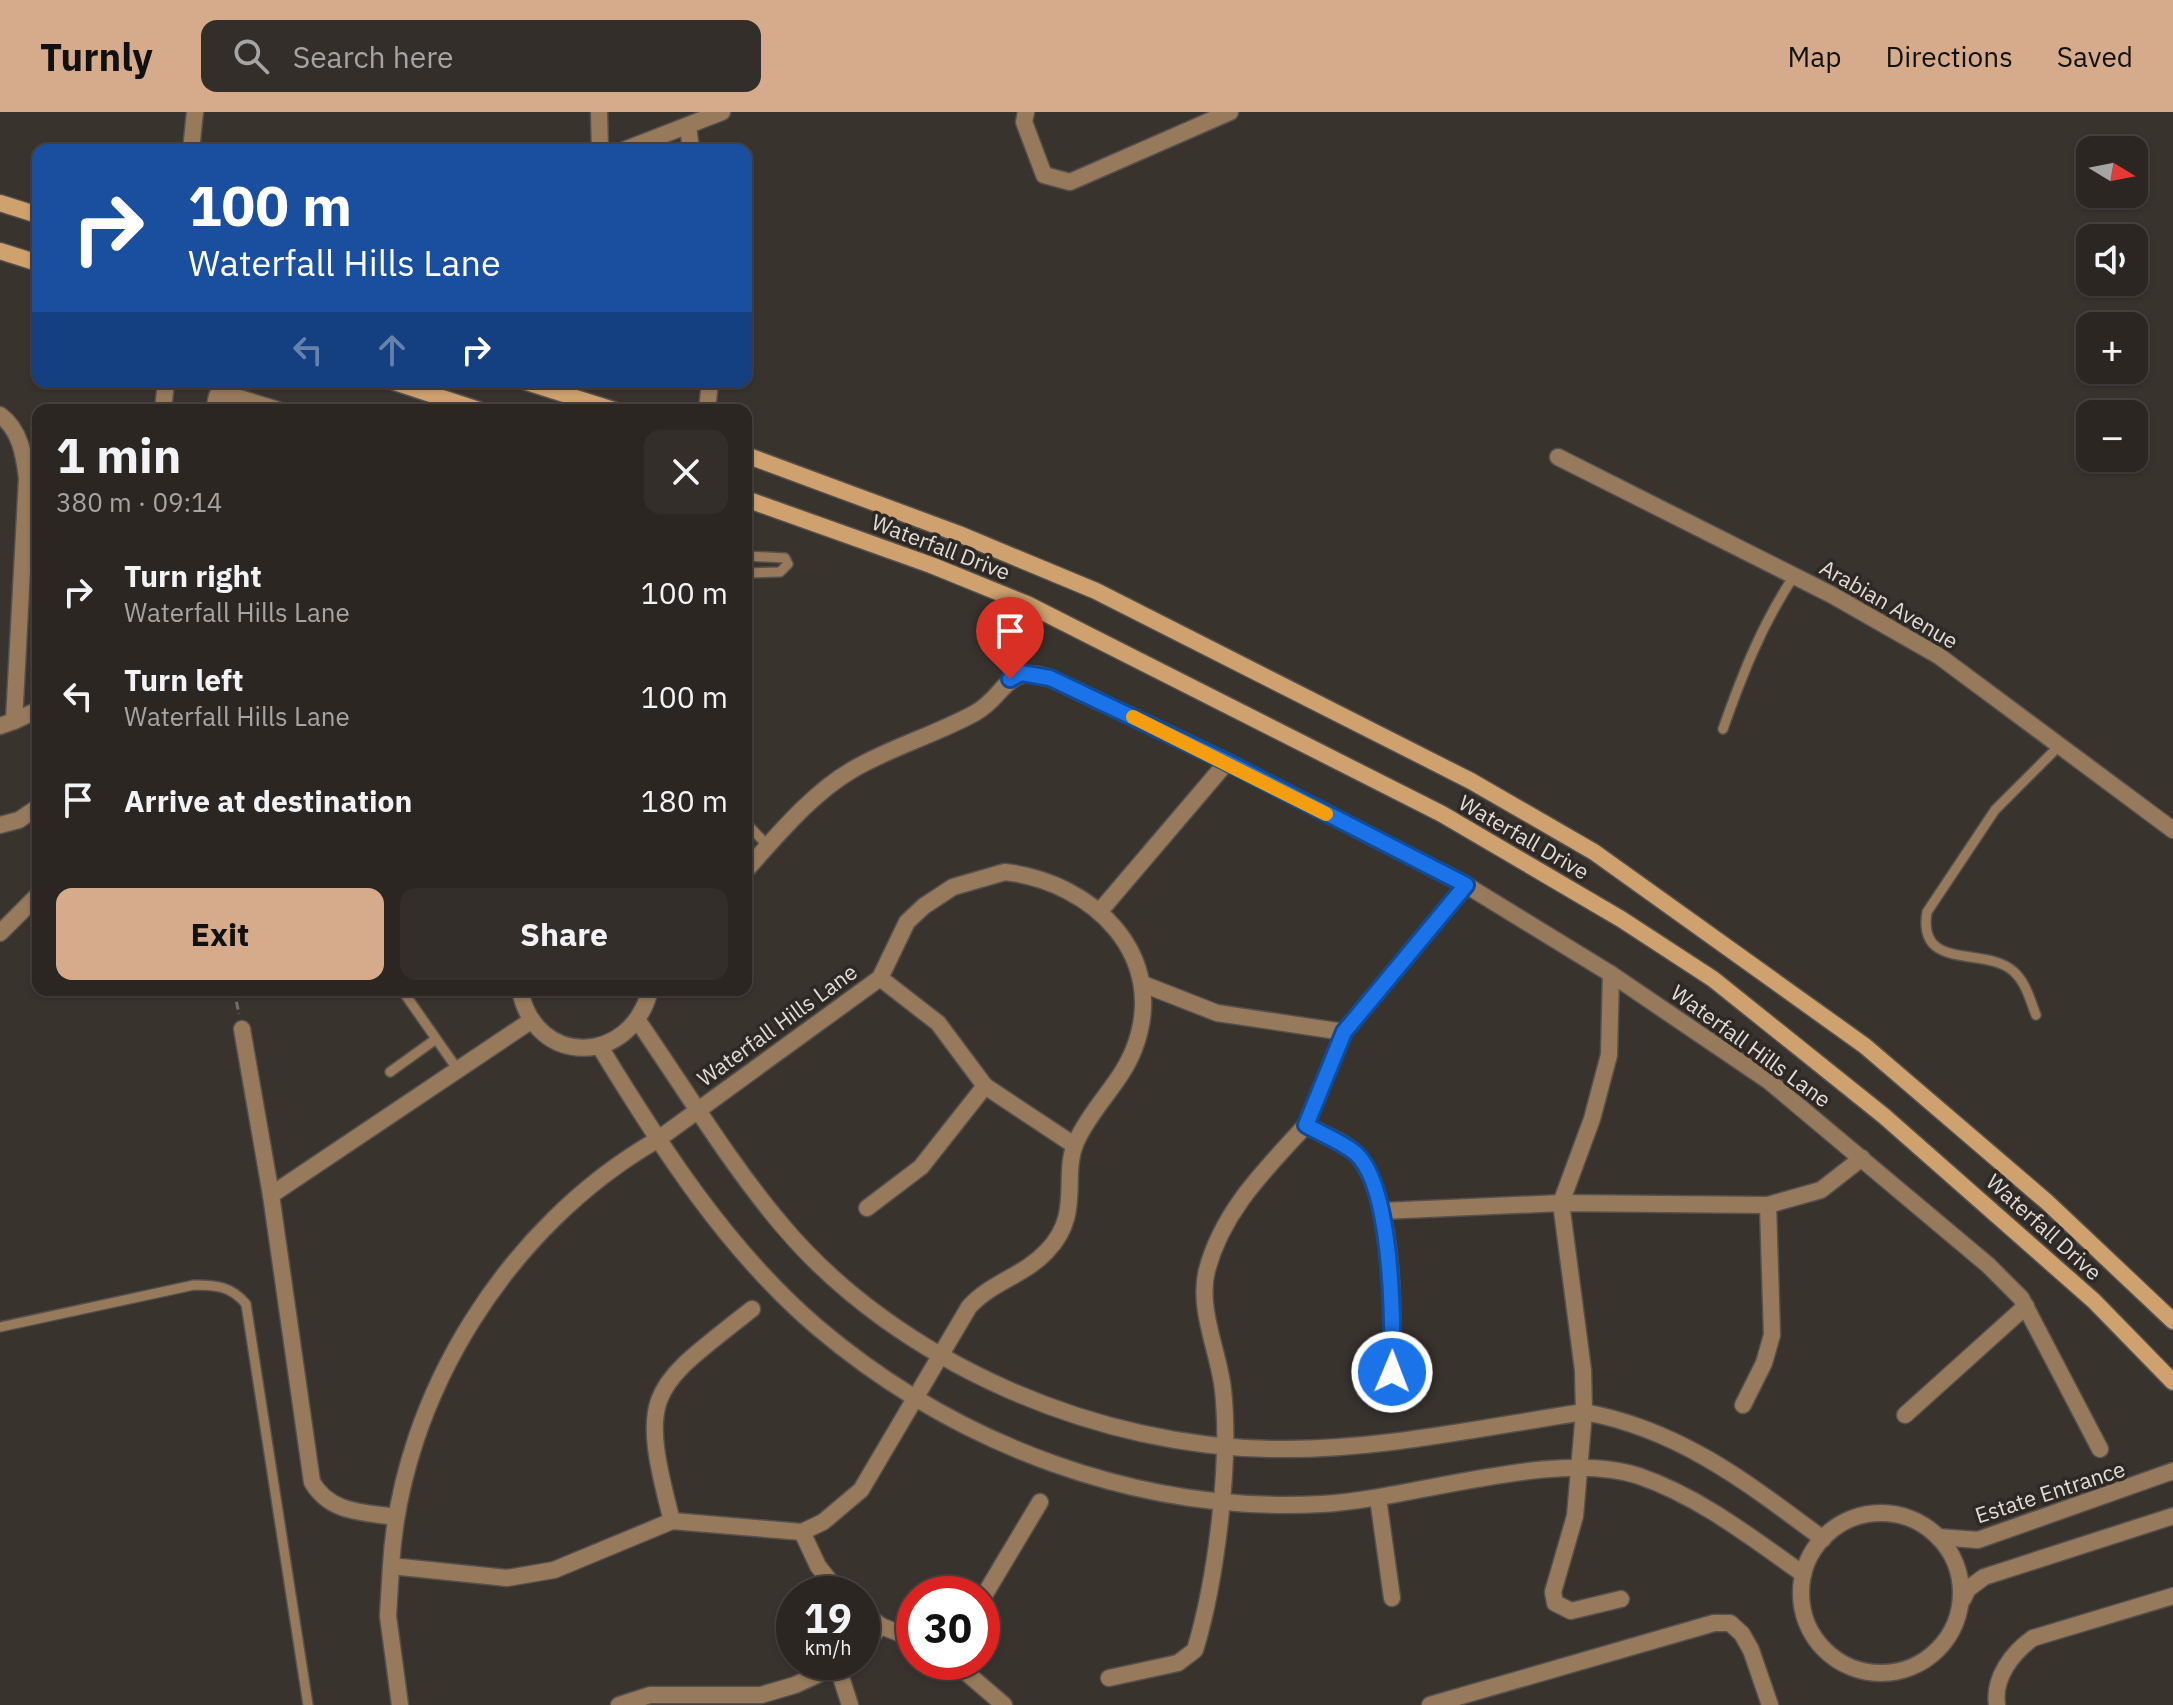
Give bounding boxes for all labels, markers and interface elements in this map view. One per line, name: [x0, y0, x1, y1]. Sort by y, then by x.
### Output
search box: [201, 20, 761, 92]
text: Turnly: [40, 32, 153, 81]
icon: search: [229, 34, 273, 78]
text: Search here: [293, 37, 454, 76]
text: Map: [1787, 38, 1841, 75]
text: Directions: [1885, 38, 2013, 75]
text: Saved: [2057, 38, 2133, 75]
north arrow: [2076, 136, 2148, 208]
map controls: [2076, 136, 2148, 472]
text: 100 m: [188, 169, 352, 241]
icon: right: [56, 176, 160, 280]
button: sound: [2076, 224, 2148, 296]
text: Waterfall Hills Lane: [188, 239, 501, 286]
button: +: [2076, 312, 2148, 384]
icon: left: [286, 328, 330, 372]
icon: ahead: [370, 328, 414, 372]
icon: right: [454, 328, 498, 372]
button: −: [2076, 400, 2148, 472]
text: 1 min: [56, 424, 181, 486]
button: close: [644, 430, 728, 514]
text: 380 m · 09:14: [56, 485, 222, 519]
street label: Waterfall Drive: [868, 507, 1015, 586]
street label: Arabian Avenue: [1815, 552, 1964, 655]
text: Turn right: [124, 556, 262, 595]
icon: right: [56, 570, 100, 614]
text: 100 m: [641, 573, 728, 612]
text: Waterfall Hills Lane: [124, 595, 350, 629]
pin: [976, 597, 1044, 679]
icon: arrive: [988, 609, 1032, 653]
text: Turn left: [124, 660, 243, 699]
icon: left: [56, 674, 100, 718]
text: 100 m: [641, 677, 728, 716]
text: Waterfall Hills Lane: [124, 699, 350, 733]
icon: arrive: [56, 778, 100, 822]
text: Arrive at destination: [124, 781, 412, 820]
text: 180 m: [641, 781, 728, 820]
street label: Waterfall Drive: [1454, 788, 1595, 886]
button: Exit: [56, 888, 384, 980]
button: Share: [400, 888, 728, 980]
street label: Waterfall Hills Lane: [691, 957, 863, 1092]
street label: Waterfall Hills Lane: [1665, 978, 1837, 1113]
street label: Waterfall Drive: [1980, 1167, 2108, 1286]
position arrow: [1350, 1330, 1434, 1414]
street label: Estate Entrance: [1971, 1454, 2129, 1529]
speed limit sign: 30: [896, 1576, 1000, 1680]
text: 19: [804, 1592, 852, 1644]
text: km/h: [804, 1634, 852, 1661]

